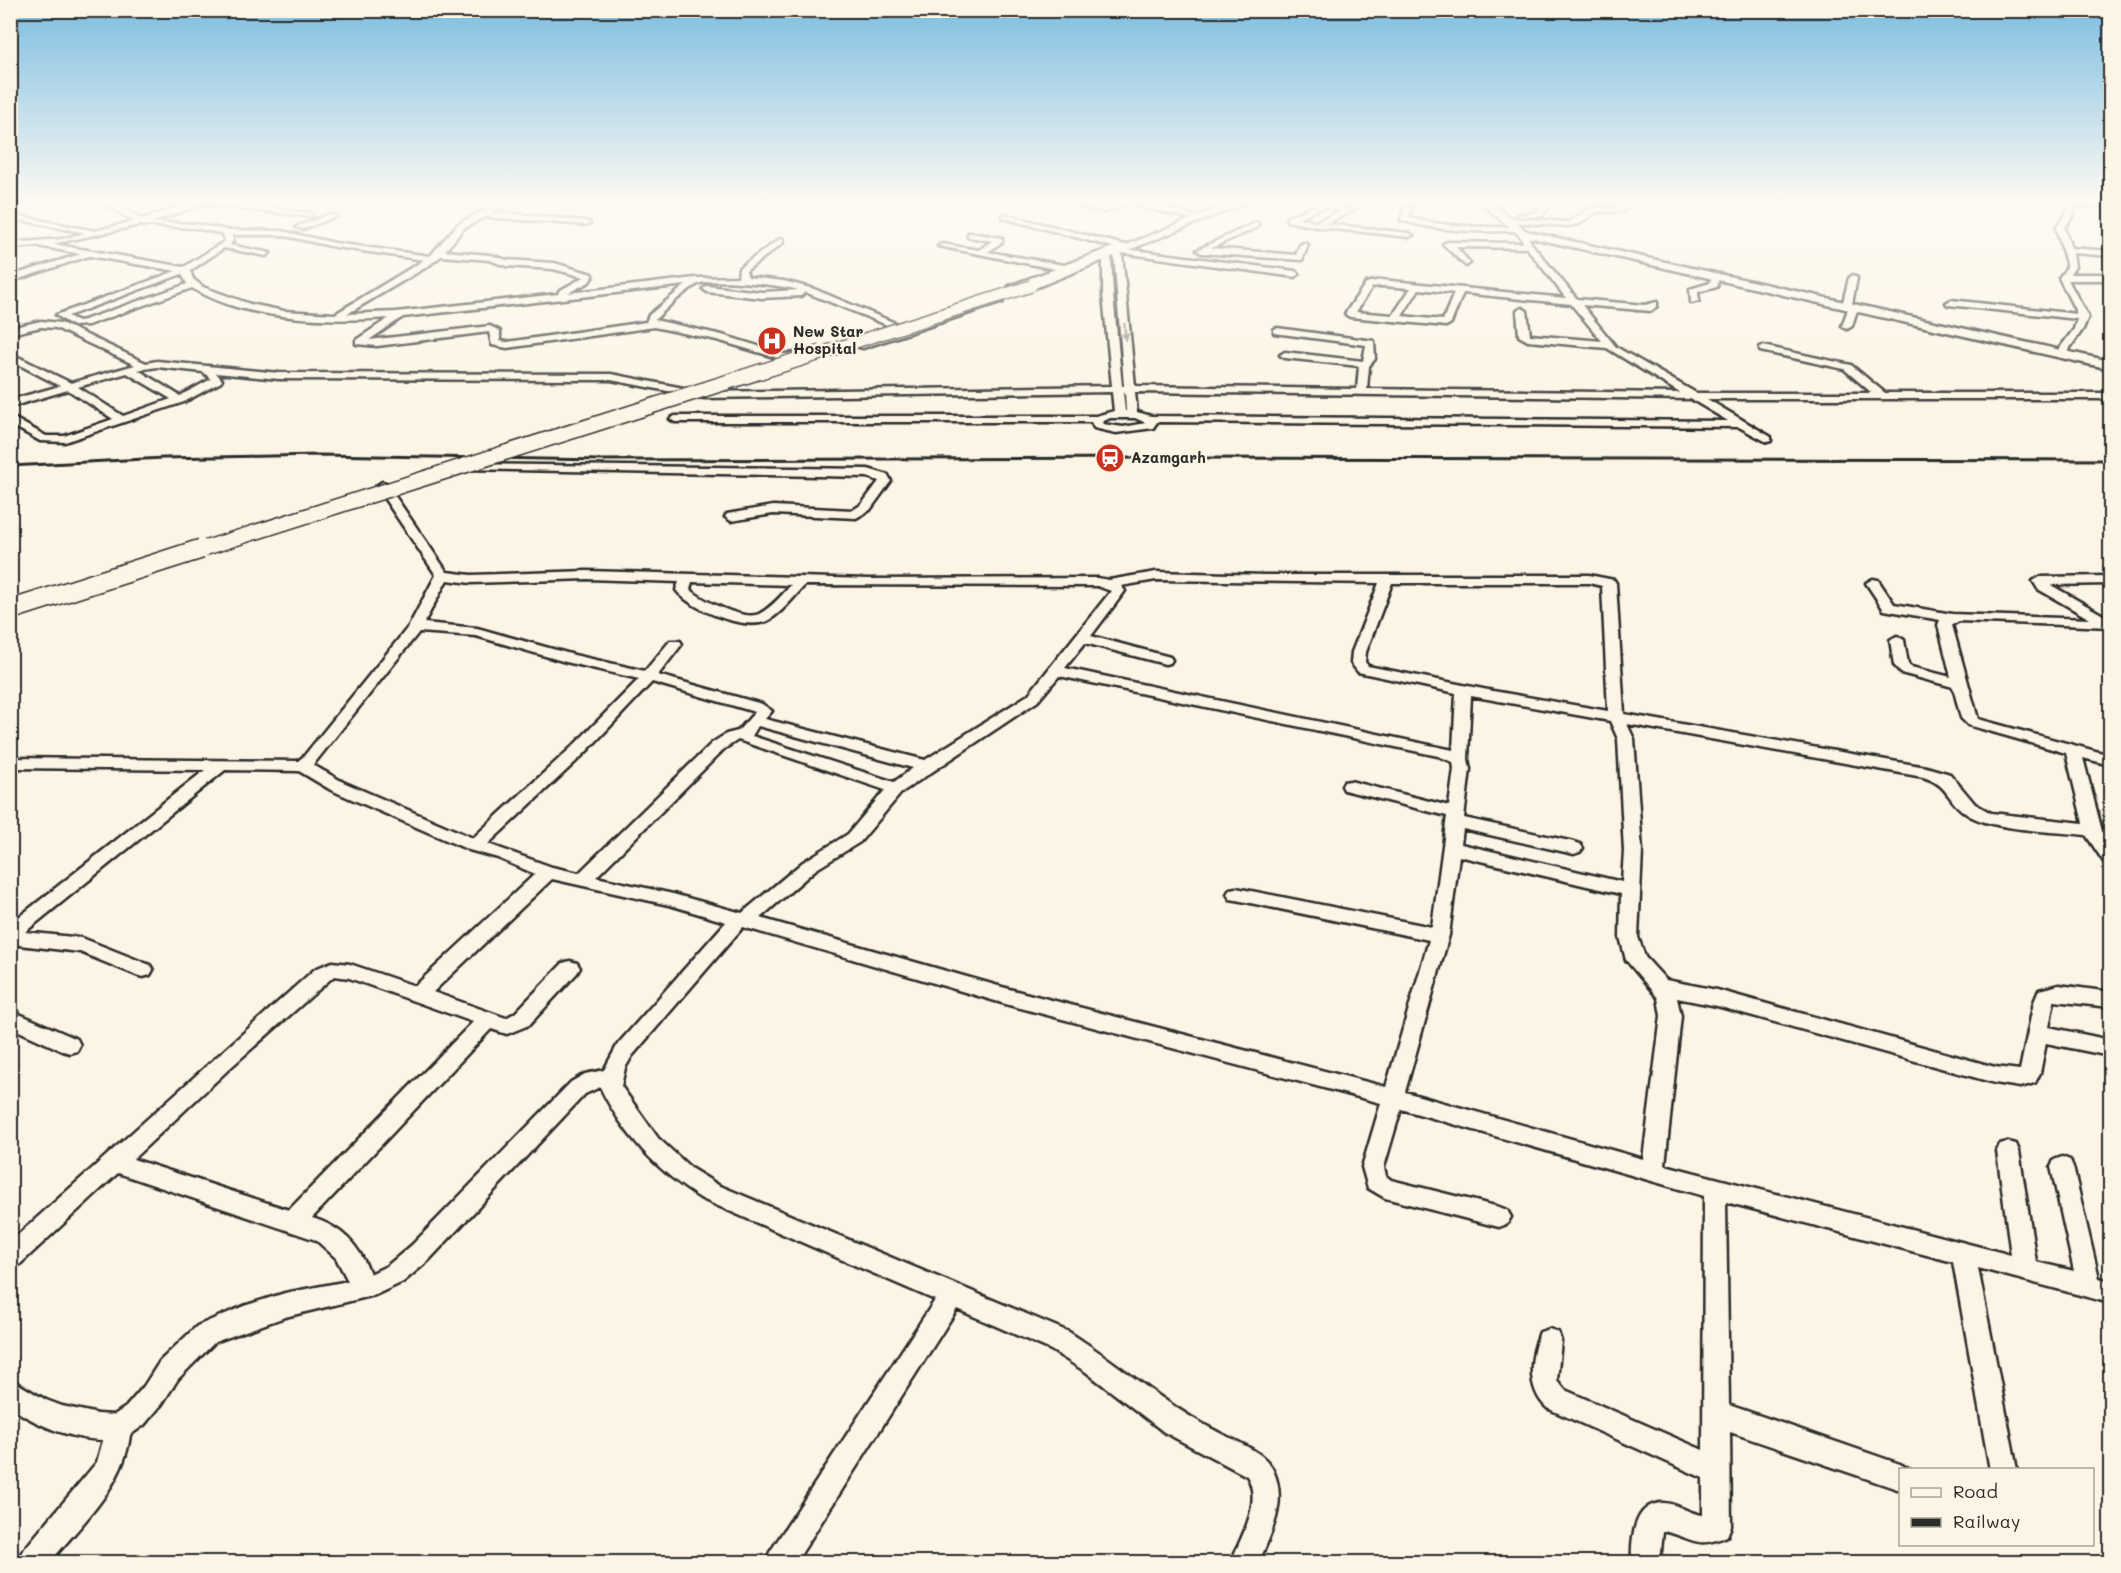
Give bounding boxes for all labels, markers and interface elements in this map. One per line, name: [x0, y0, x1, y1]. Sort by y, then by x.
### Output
place label: New Star Hospital: [793, 321, 864, 358]
one-way arrow: [1120, 323, 1130, 342]
hospital icon: New Star Hospital: [756, 325, 788, 357]
station icon: Azamgarh: [1094, 442, 1126, 474]
place label: Azamgarh: [1131, 447, 1206, 467]
legend: [1899, 1468, 2094, 1546]
text: Road: [1953, 1479, 1998, 1503]
text: Railway: [1953, 1509, 2020, 1533]

